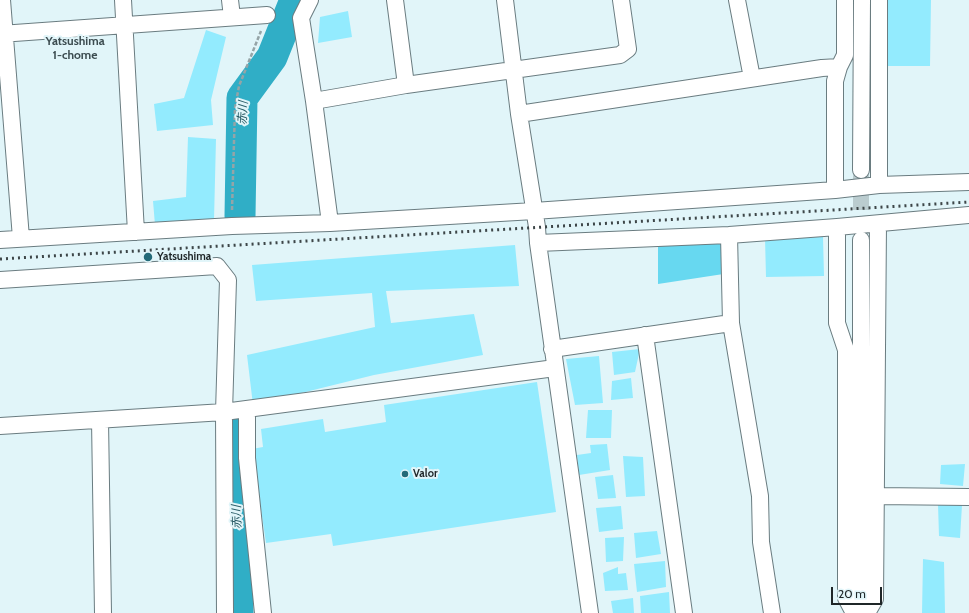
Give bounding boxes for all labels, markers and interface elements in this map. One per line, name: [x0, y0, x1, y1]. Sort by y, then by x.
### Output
district label: Yatsushima 1-chome: [45, 34, 105, 62]
water label: 赤川: [235, 101, 251, 125]
place label: Yatsushima: [157, 250, 211, 264]
marker: Yatsushima: [142, 251, 154, 263]
place label: Valor: [413, 467, 438, 481]
marker: Valor: [400, 469, 410, 479]
water label: 赤川: [230, 505, 244, 529]
scale bar: [833, 579, 884, 605]
text: 20 m: [838, 586, 866, 601]

